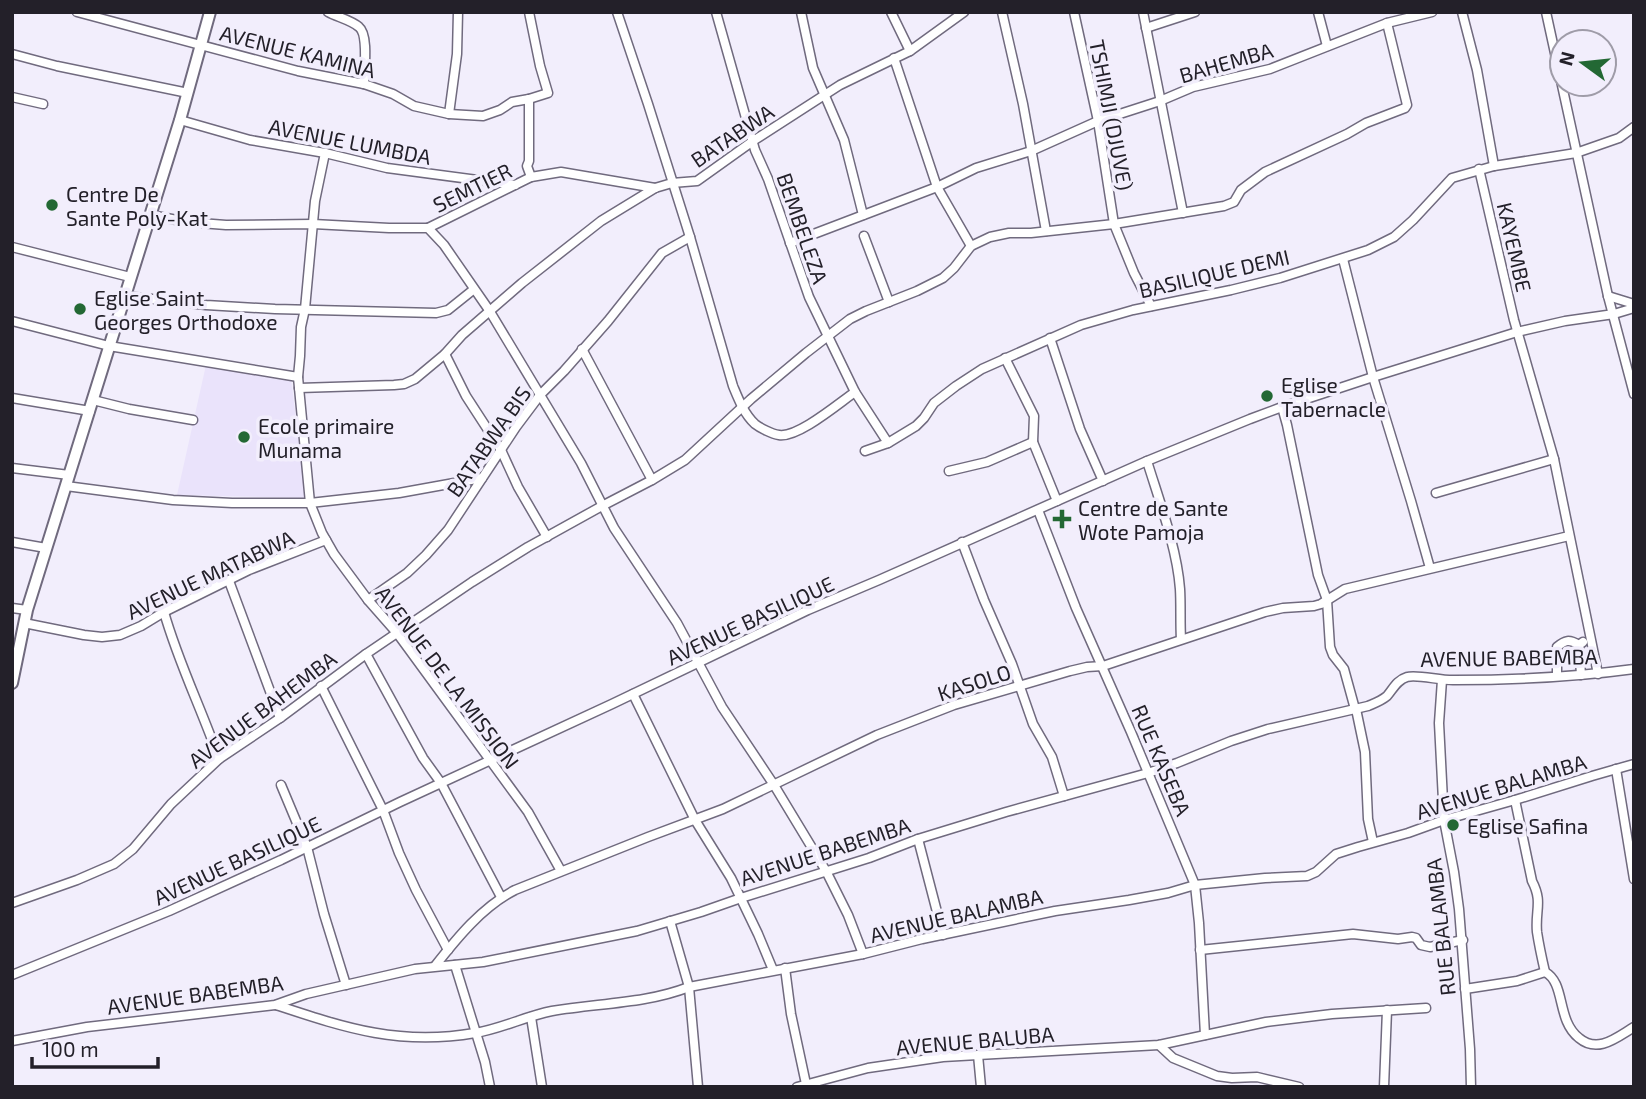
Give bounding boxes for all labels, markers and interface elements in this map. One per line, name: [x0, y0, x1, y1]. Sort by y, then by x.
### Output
street label: AVENUE KAMINA: [218, 20, 378, 82]
north arrow: [1548, 28, 1618, 98]
street label: TSHIMJI (DJUVE): [1085, 37, 1139, 193]
street label: BAHEMBA: [1176, 37, 1276, 87]
text: N: [1553, 49, 1579, 68]
street label: BATABWA: [686, 98, 778, 172]
street label: AVENUE LUMBDA: [267, 113, 433, 169]
street label: SEMTIER: [429, 157, 515, 217]
street label: BEMBELEZA: [772, 169, 834, 287]
place label: Centre De Sante Poly-Kat: [66, 181, 208, 230]
marker: Centre De Sante Poly-Kat: [44, 197, 60, 213]
street label: KAYEMBE: [1493, 200, 1537, 294]
street label: BASILIQUE DEMI: [1136, 244, 1292, 303]
place label: Eglise Saint Georges Orthodoxe: [94, 285, 277, 334]
marker: Eglise Saint Georges Orthodoxe: [72, 301, 88, 317]
place label: Eglise Tabernacle: [1281, 372, 1386, 421]
street label: BATABWA BIS: [441, 381, 535, 501]
marker: Eglise Tabernacle: [1259, 388, 1275, 404]
place label: Ecole primaire Munama: [258, 413, 394, 462]
marker: Ecole primaire Munama: [236, 429, 252, 445]
place label: Centre de Sante Wote Pamoja: [1078, 495, 1228, 545]
marker: Centre de Sante Wote Pamoja: [1052, 509, 1072, 529]
street label: AVENUE MATABWA: [122, 524, 298, 624]
street label: AVENUE BASILIQUE: [662, 570, 838, 671]
street label: AVENUE DE LA MISSION: [371, 581, 525, 773]
street label: AVENUE BABEMBA: [1420, 643, 1598, 671]
street label: AVENUE BAHEMBA: [183, 645, 341, 773]
street label: KASOLO: [934, 658, 1014, 706]
street label: RUE KASEBA: [1127, 701, 1197, 819]
street label: AVENUE BALAMBA: [1413, 748, 1589, 824]
street label: AVENUE BASILIQUE: [149, 810, 325, 911]
street label: AVENUE BABEMBA: [737, 812, 913, 890]
place label: Eglise Safina: [1467, 813, 1588, 838]
marker: Eglise Safina: [1445, 817, 1461, 833]
street label: RUE BALAMBA: [1420, 857, 1460, 997]
street label: AVENUE BALAMBA: [867, 883, 1045, 947]
street label: AVENUE BABEMBA: [105, 969, 285, 1019]
street label: AVENUE BALUBA: [895, 1021, 1055, 1059]
scale bar: [32, 1026, 158, 1070]
text: 100 m: [42, 1036, 99, 1061]

